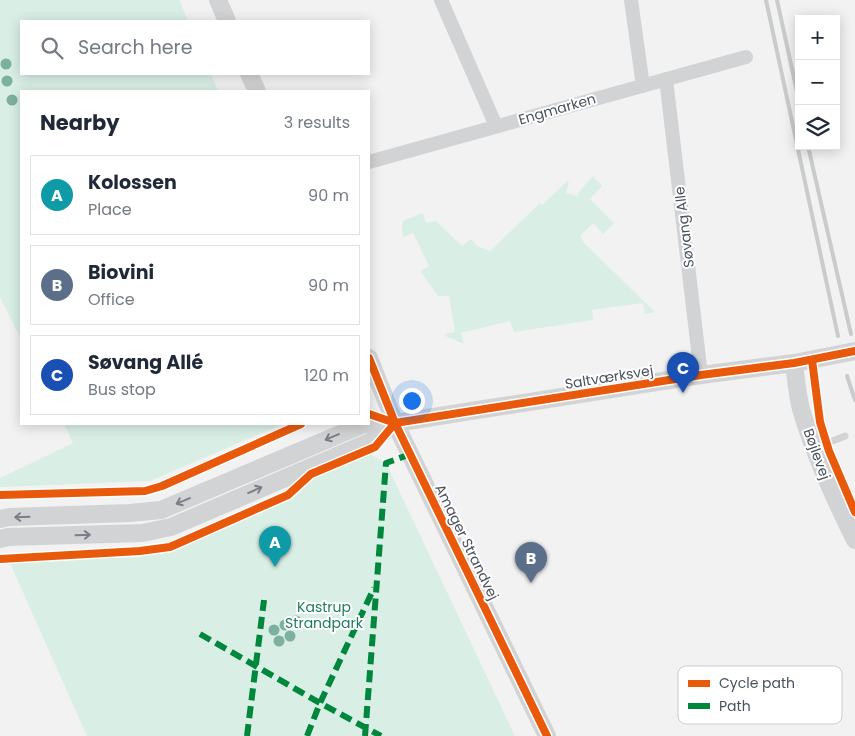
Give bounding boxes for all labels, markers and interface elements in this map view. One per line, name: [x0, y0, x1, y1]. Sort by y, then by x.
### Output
map controls: [795, 15, 840, 150]
button: +: [795, 15, 840, 60]
search box: [20, 20, 370, 75]
icon: search: [38, 34, 66, 62]
text: Search here: [78, 34, 192, 61]
button: −: [795, 60, 840, 105]
street label: Engmarken: [516, 88, 598, 130]
button: layers: [795, 105, 840, 150]
text: Nearby: [40, 108, 120, 137]
text: 3 results: [284, 111, 350, 134]
text: Kolossen: [88, 169, 177, 196]
text: A: [51, 184, 63, 207]
text: 90 m: [308, 184, 349, 207]
street label: Søvang Alle: [669, 185, 699, 269]
text: Place: [88, 198, 132, 221]
text: Biovini: [88, 259, 154, 286]
text: B: [52, 274, 62, 297]
text: 90 m: [308, 274, 349, 297]
text: Office: [88, 288, 135, 311]
text: Søvang Allé: [88, 349, 203, 376]
pin: C: [667, 352, 699, 393]
street label: Saltværksvej: [563, 360, 655, 394]
text: C: [51, 364, 63, 387]
text: 120 m: [304, 364, 349, 387]
text: Bus stop: [88, 378, 156, 401]
your location: [399, 388, 425, 414]
street label: Bøjlevej: [799, 426, 835, 482]
one-way arrow: [325, 433, 340, 443]
street label: Amager Strandvej: [430, 481, 504, 603]
one-way arrow: [247, 485, 262, 495]
one-way arrow: [175, 498, 190, 507]
one-way arrow: [14, 512, 30, 522]
pin: A: [259, 526, 291, 567]
one-way arrow: [75, 530, 91, 539]
pin: B: [515, 542, 547, 583]
park label: Kastrup Strandpark: [285, 597, 364, 633]
legend: [678, 666, 842, 724]
text: Cycle path: [719, 673, 795, 693]
text: Path: [719, 696, 751, 716]

